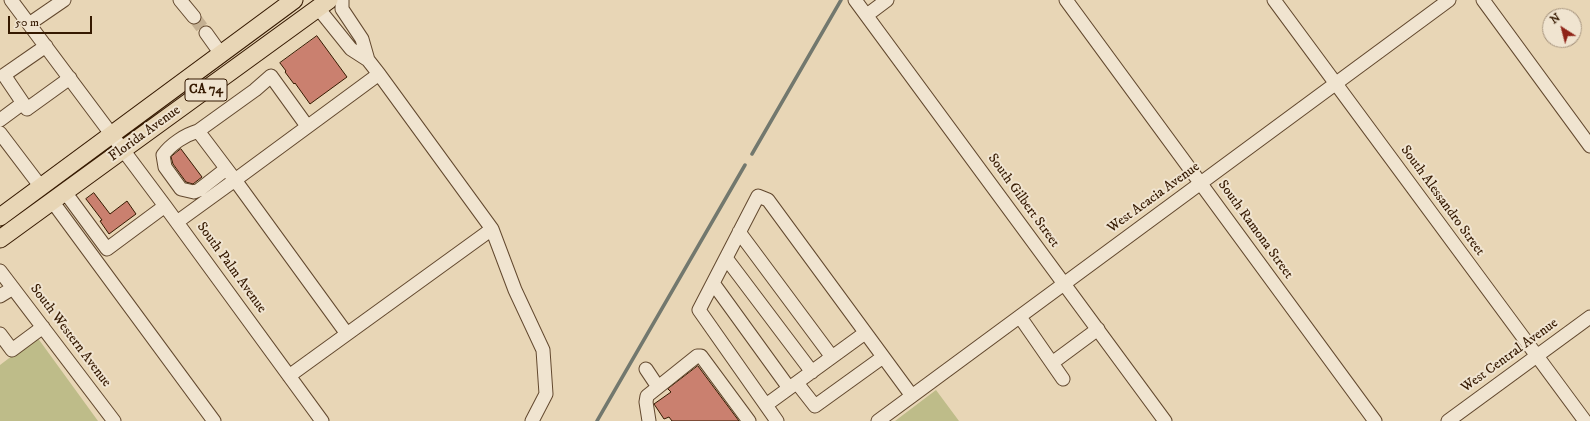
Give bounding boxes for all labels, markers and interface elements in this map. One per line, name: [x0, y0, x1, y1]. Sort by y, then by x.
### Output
scale bar: [10, 8, 94, 34]
north arrow: [1542, 8, 1582, 48]
text: N: [1548, 11, 1563, 27]
text: 50 m: [15, 15, 39, 30]
road number: CA 74: [185, 79, 227, 101]
street label: Florida Avenue: [106, 102, 184, 166]
street label: South Alessandro Street: [1396, 143, 1488, 259]
street label: South Gilbert Street: [983, 151, 1063, 251]
street label: West Acacia Avenue: [1105, 159, 1203, 237]
street label: South Ramona Street: [1214, 177, 1296, 283]
street label: South Palm Avenue: [192, 219, 270, 317]
street label: South Western Avenue: [26, 281, 114, 391]
street label: West Central Avenue: [1458, 315, 1562, 397]

